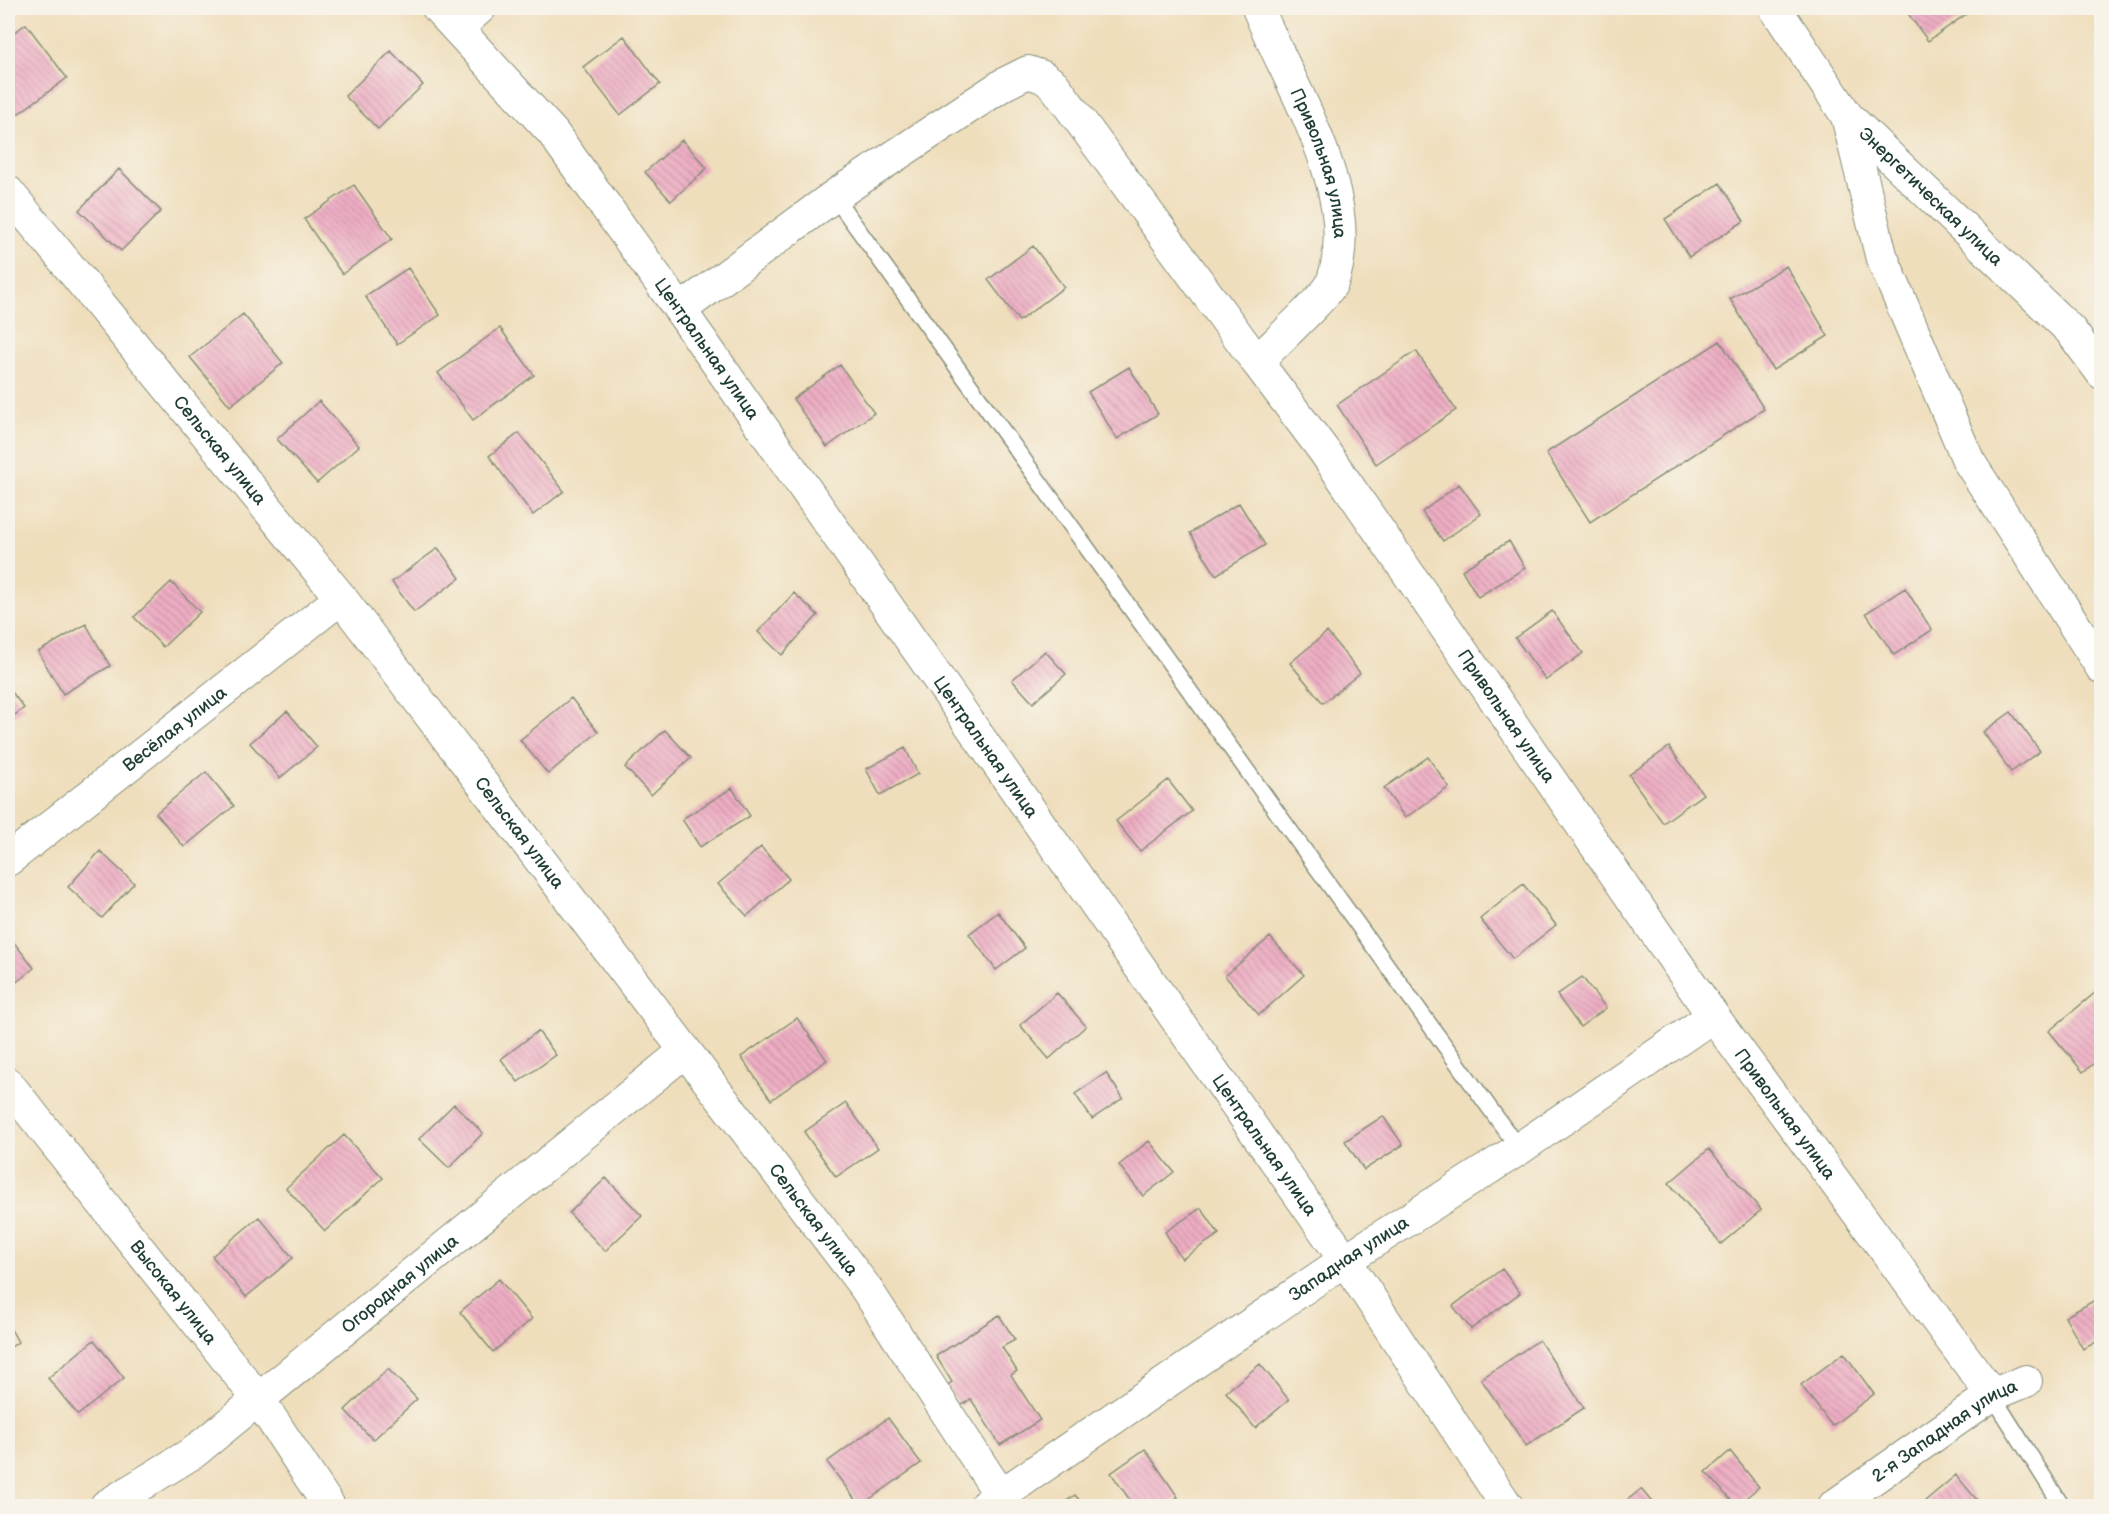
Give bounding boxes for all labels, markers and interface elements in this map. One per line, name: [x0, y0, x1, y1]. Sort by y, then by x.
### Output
street label: Привольная улица: [1286, 85, 1350, 239]
street label: Энергетическая улица: [1854, 123, 2007, 271]
street label: Центральная улица: [650, 274, 764, 424]
street label: Сельская улица: [169, 392, 271, 510]
street label: Привольная улица: [1453, 646, 1559, 787]
street label: Центральная улица: [929, 672, 1042, 822]
street label: Весёлая улица: [119, 682, 231, 776]
street label: Сельская улица: [470, 773, 569, 893]
street label: Привольная улица: [1730, 1045, 1840, 1184]
street label: Центральная улица: [1207, 1071, 1321, 1220]
street label: Сельская улица: [764, 1160, 863, 1280]
street label: Западная улица: [1285, 1212, 1413, 1306]
street label: Огородная улица: [338, 1230, 463, 1338]
street label: Высокая улица: [125, 1236, 221, 1349]
street label: 2-я Западная улица: [1868, 1376, 2021, 1487]

